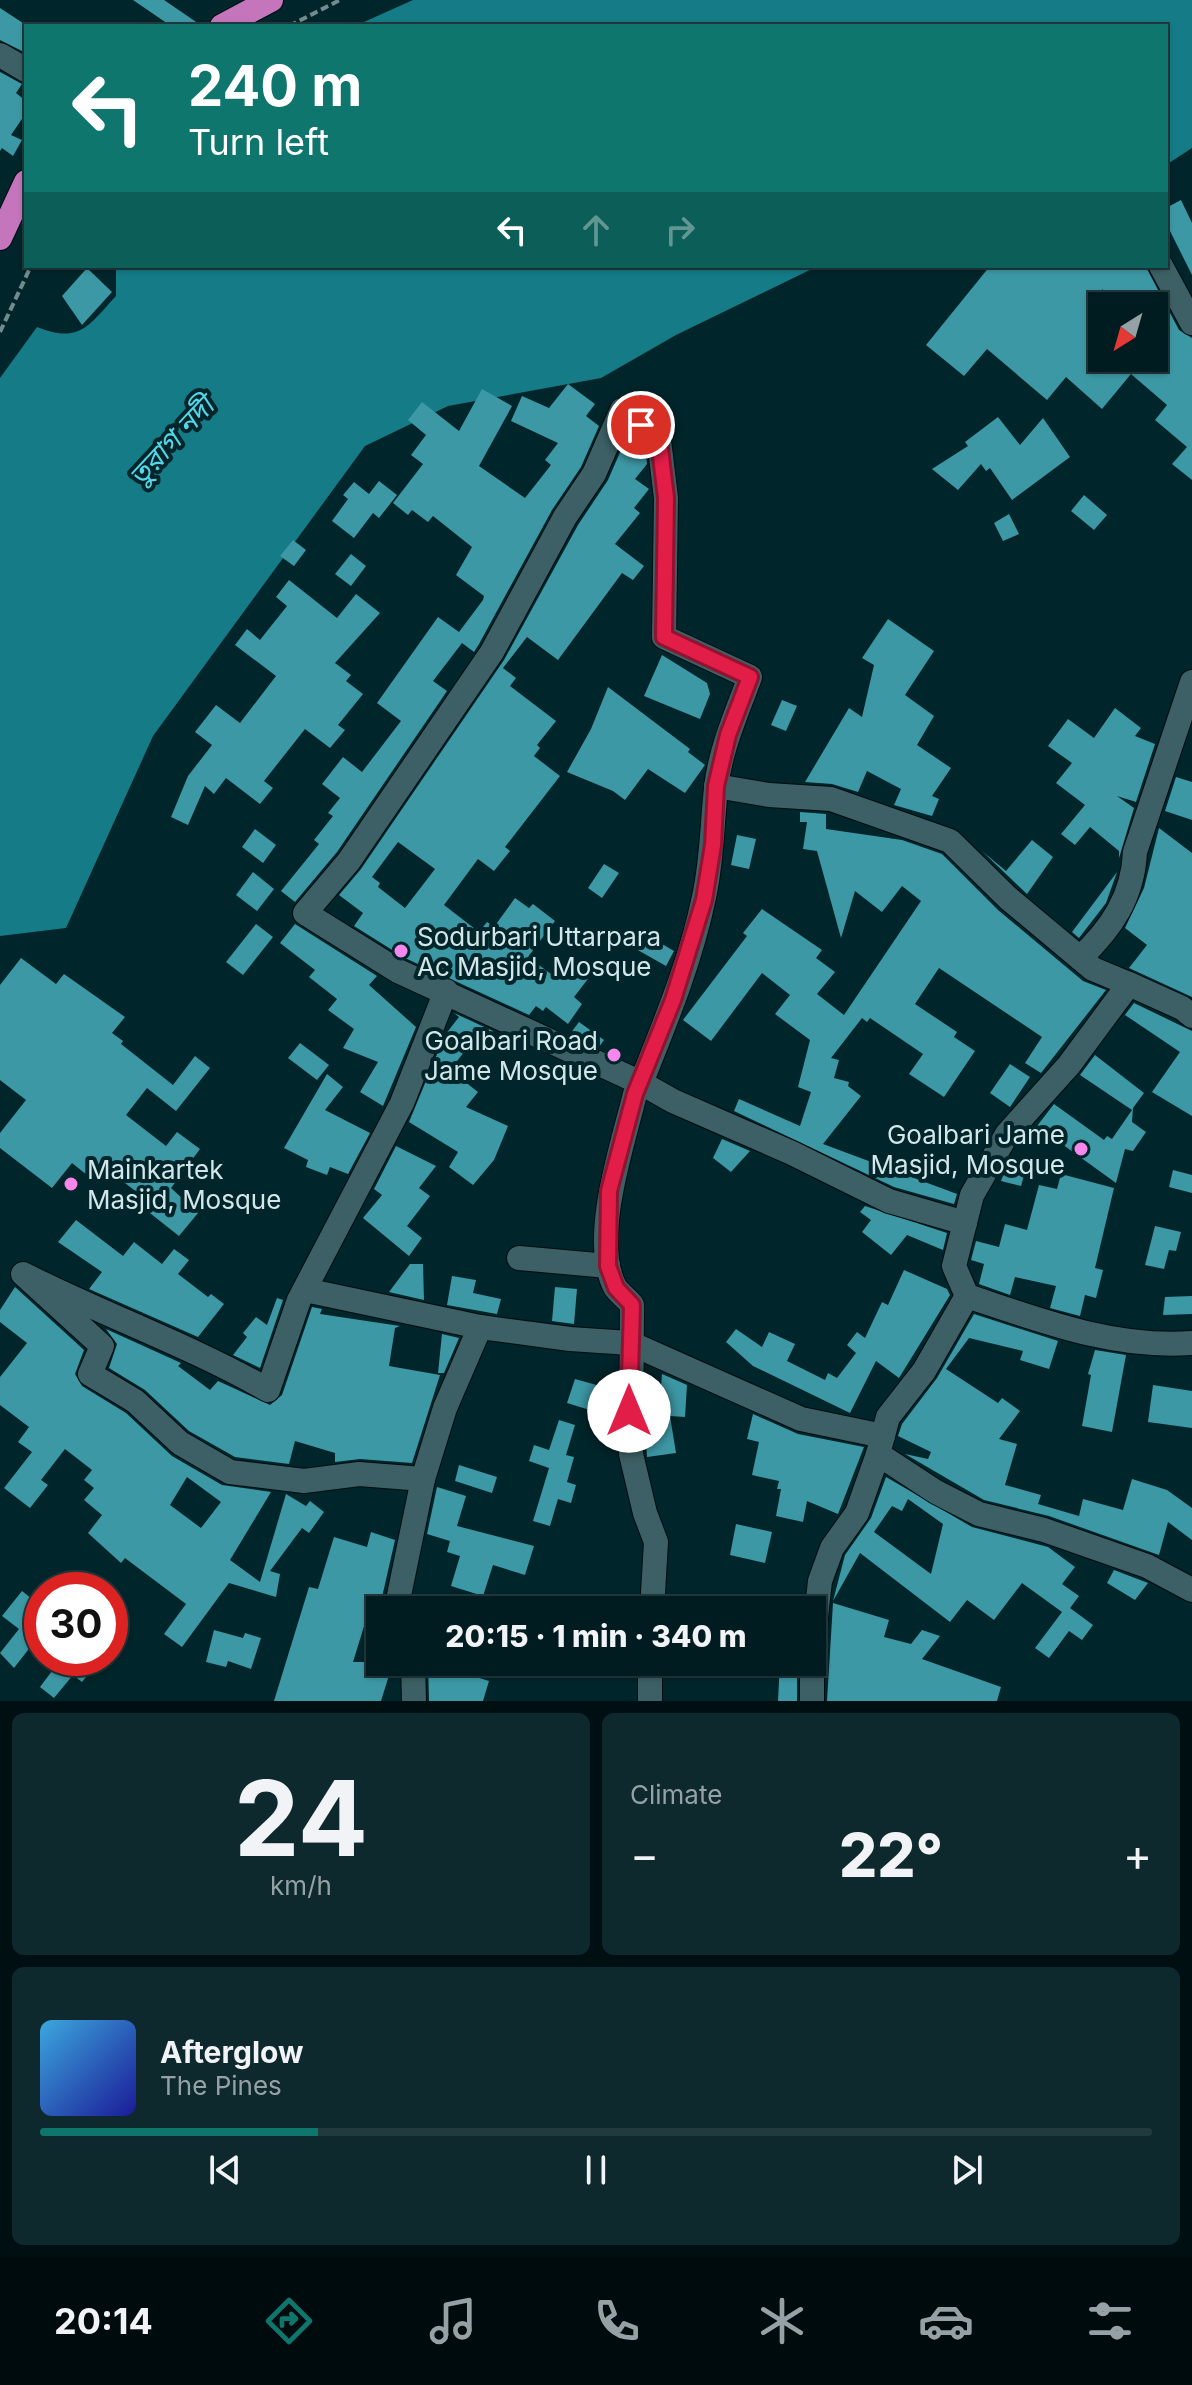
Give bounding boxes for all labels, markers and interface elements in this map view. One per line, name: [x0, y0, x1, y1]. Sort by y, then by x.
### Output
text: 240 m: [188, 52, 362, 120]
icon: left: [56, 56, 160, 160]
text: Turn left: [188, 120, 329, 164]
icon: left: [490, 208, 534, 252]
icon: ahead: [574, 208, 618, 252]
icon: right: [658, 208, 702, 252]
north arrow: [1088, 292, 1168, 372]
map controls: [1088, 292, 1168, 372]
water label: তুরাগ নদী: [121, 385, 225, 493]
pin: [607, 391, 675, 459]
icon: arrive: [619, 403, 663, 447]
place label: Sodurbari Uttarpara Ac Masjid, Mosque: [417, 921, 661, 982]
marker: Sodurbari Uttarpara Ac Masjid, Mosque: [392, 942, 410, 960]
place label: Goalbari Road Jame Mosque: [424, 1025, 598, 1086]
marker: Goalbari Road Jame Mosque: [605, 1046, 623, 1064]
place label: Goalbari Jame Masjid, Mosque: [871, 1119, 1065, 1180]
marker: Goalbari Jame Masjid, Mosque: [1072, 1140, 1090, 1158]
place label: Mainkartek Masjid, Mosque: [87, 1154, 281, 1215]
marker: Mainkartek Masjid, Mosque: [62, 1175, 80, 1193]
position arrow: [587, 1369, 671, 1453]
speed limit sign: 30: [24, 1572, 128, 1676]
text: 20:15 · 1 min · 340 m: [445, 1618, 747, 1654]
text: 24: [234, 1755, 368, 1881]
text: Climate: [630, 1779, 722, 1810]
text: 22°: [839, 1819, 943, 1891]
text: −: [630, 1828, 659, 1882]
text: +: [1123, 1828, 1152, 1882]
text: km/h: [270, 1870, 332, 1901]
text: Afterglow: [160, 2034, 304, 2070]
text: The Pines: [160, 2070, 282, 2101]
icon: previous: [203, 2148, 247, 2192]
icon: pause: [574, 2148, 618, 2192]
icon: next: [945, 2148, 989, 2192]
icon: directions: [261, 2293, 317, 2349]
icon: music: [425, 2293, 481, 2349]
icon: phone: [589, 2293, 645, 2349]
icon: climate: [754, 2293, 810, 2349]
icon: car: [918, 2293, 974, 2349]
icon: filters: [1082, 2293, 1138, 2349]
text: 20:14: [54, 2299, 153, 2343]

